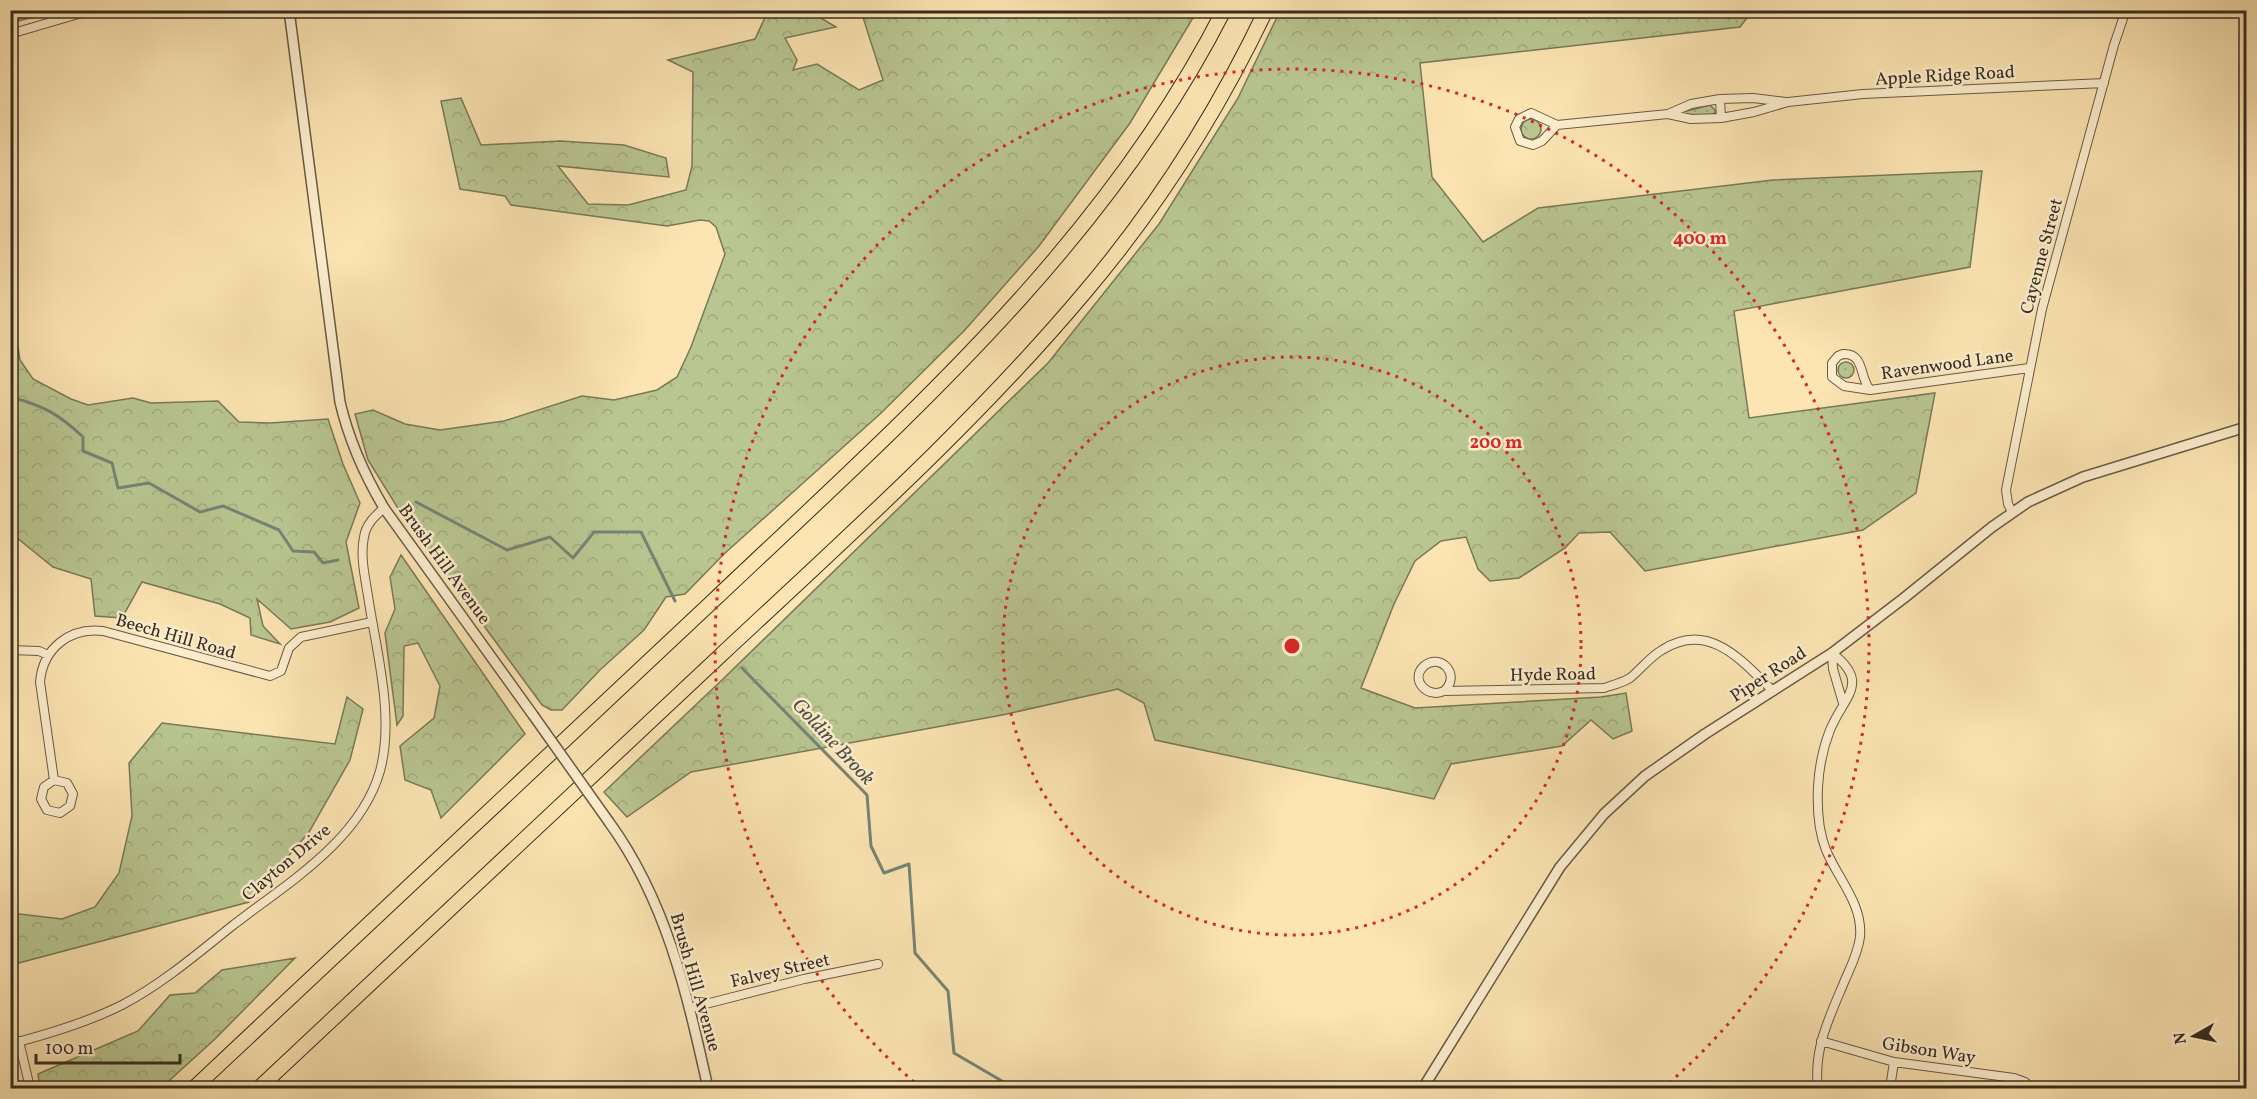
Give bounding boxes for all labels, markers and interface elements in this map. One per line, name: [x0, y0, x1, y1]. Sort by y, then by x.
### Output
street label: Apple Ridge Road: [1875, 60, 2016, 93]
street label: Cayenne Street: [2015, 196, 2070, 317]
text: 400 m: [1673, 227, 1727, 252]
street label: Ravenwood Lane: [1879, 344, 2015, 387]
text: 200 m: [1470, 431, 1522, 456]
street label: Brush Hill Avenue: [392, 500, 496, 630]
street label: Beech Hill Road: [112, 608, 239, 667]
centre of rings: [1282, 636, 1302, 656]
street label: Piper Road: [1726, 641, 1812, 709]
street label: Hyde Road: [1510, 662, 1596, 689]
water label: Goldine Brook: [785, 693, 880, 792]
street label: Clayton Drive: [237, 818, 337, 908]
street label: Brush Hill Avenue: [663, 910, 726, 1055]
street label: Falvey Street: [728, 948, 832, 995]
north arrow: [2164, 1006, 2224, 1066]
scale bar: [36, 1027, 180, 1065]
text: N: [2169, 1030, 2193, 1045]
street label: Gibson Way: [1880, 1032, 1978, 1071]
text: 100 m: [45, 1037, 94, 1062]

